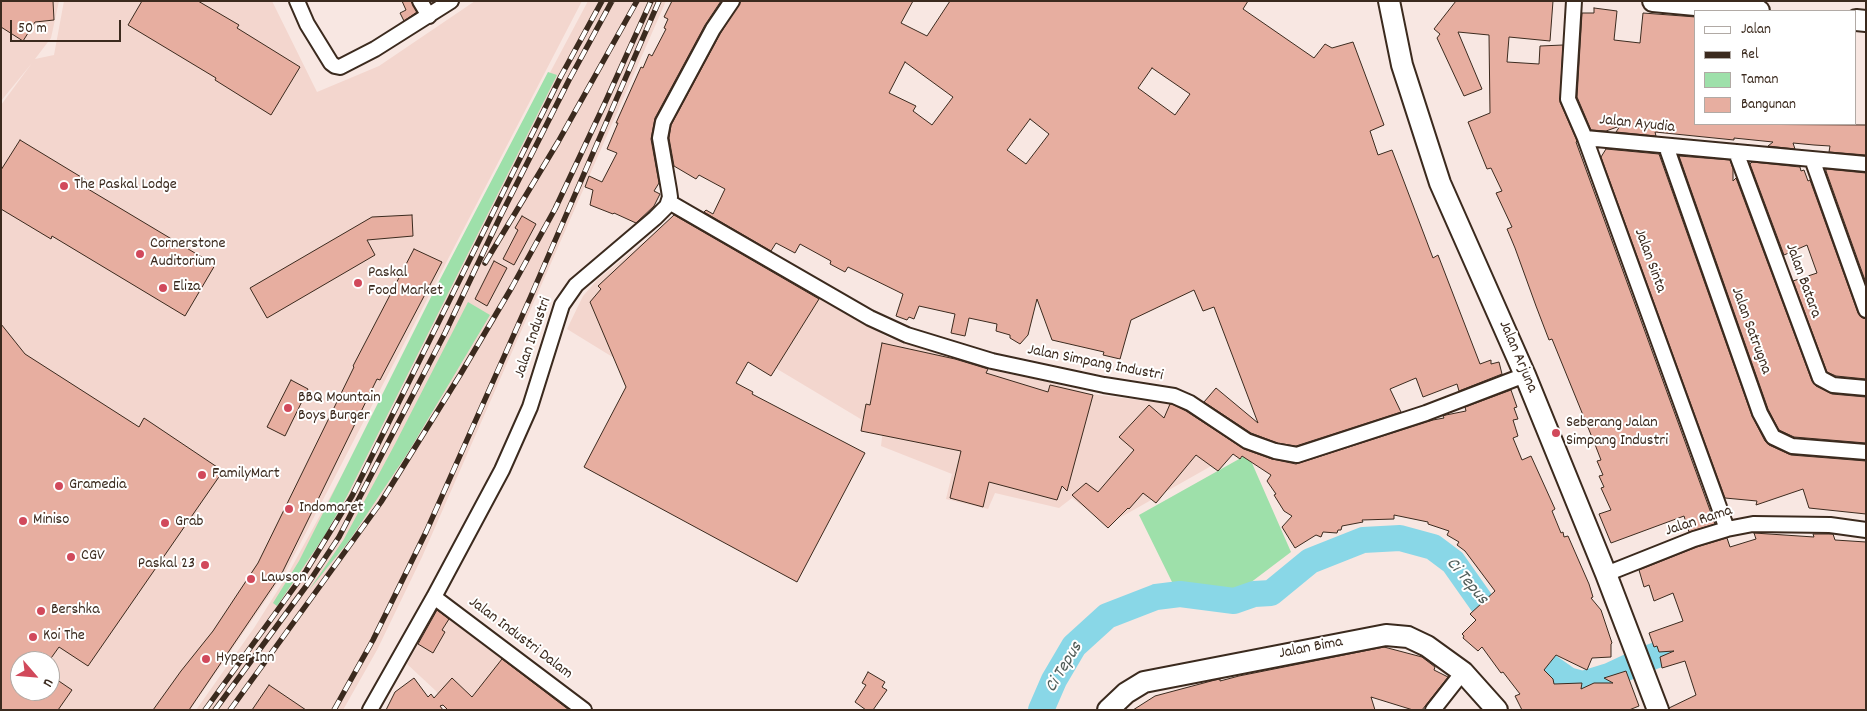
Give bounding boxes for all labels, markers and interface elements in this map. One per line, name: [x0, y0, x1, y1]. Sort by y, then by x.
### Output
scale bar: [12, 10, 124, 42]
legend: [1694, 10, 1857, 125]
text: 50 m: [18, 18, 47, 40]
text: Jalan: [1741, 19, 1771, 41]
text: Rel: [1741, 44, 1758, 66]
text: Taman: [1741, 69, 1778, 91]
text: Bangunan: [1741, 94, 1796, 116]
street label: Jalan Ayudia: [1598, 111, 1676, 139]
place label: The Paskal Lodge: [74, 176, 177, 196]
marker: The Paskal Lodge: [58, 180, 70, 192]
street label: Jalan Sinta: [1629, 226, 1669, 296]
place label: Cornerstone Auditorium: [150, 235, 226, 273]
street label: Jalan Batara: [1780, 241, 1824, 321]
marker: Cornerstone Auditorium: [134, 248, 146, 260]
place label: Paskal Food Market: [368, 264, 443, 302]
marker: Paskal Food Market: [352, 277, 364, 289]
place label: Eliza: [173, 278, 201, 298]
marker: Eliza: [157, 282, 169, 294]
street label: Jalan Satrugna: [1725, 285, 1775, 377]
street label: Jalan Industri: [511, 295, 557, 381]
street label: Jalan Arjuna: [1493, 318, 1541, 396]
street label: Jalan Simpang Industri: [1025, 341, 1165, 387]
place label: BBQ Mountain Boys Burger: [298, 389, 381, 427]
marker: BBQ Mountain Boys Burger: [282, 402, 294, 414]
place label: Seberang Jalan Simpang Industri: [1566, 414, 1668, 452]
marker: Seberang Jalan Simpang Industri: [1550, 427, 1562, 439]
place label: FamilyMart: [212, 465, 280, 485]
marker: FamilyMart: [196, 469, 208, 481]
place label: Gramedia: [69, 476, 126, 496]
marker: Gramedia: [53, 480, 65, 492]
place label: Indomaret: [299, 499, 363, 519]
street label: Jalan Rama: [1663, 502, 1735, 542]
marker: Indomaret: [283, 503, 295, 515]
place label: Miniso: [33, 511, 69, 531]
place label: Grab: [175, 513, 203, 533]
marker: Miniso: [17, 515, 29, 527]
marker: Grab: [159, 517, 171, 529]
place label: CGV: [81, 547, 105, 567]
marker: CGV: [65, 551, 77, 563]
water label: Ci Tepus: [1440, 554, 1492, 610]
place label: Paskal 23: [138, 555, 195, 575]
marker: Paskal 23: [199, 559, 211, 571]
place label: Lawson: [261, 569, 307, 589]
marker: Lawson: [245, 573, 257, 585]
street label: Jalan Industri Dalam: [464, 594, 576, 684]
place label: Bershka: [51, 601, 100, 621]
marker: Bershka: [35, 605, 47, 617]
place label: Koi The: [43, 627, 85, 647]
marker: Koi The: [27, 631, 39, 643]
street label: Jalan Bima: [1277, 633, 1345, 665]
water label: Ci Tepus: [1042, 639, 1088, 697]
place label: Hyper Inn: [216, 649, 274, 669]
north arrow: [10, 651, 60, 701]
marker: Hyper Inn: [200, 653, 212, 665]
text: U: [37, 675, 58, 690]

